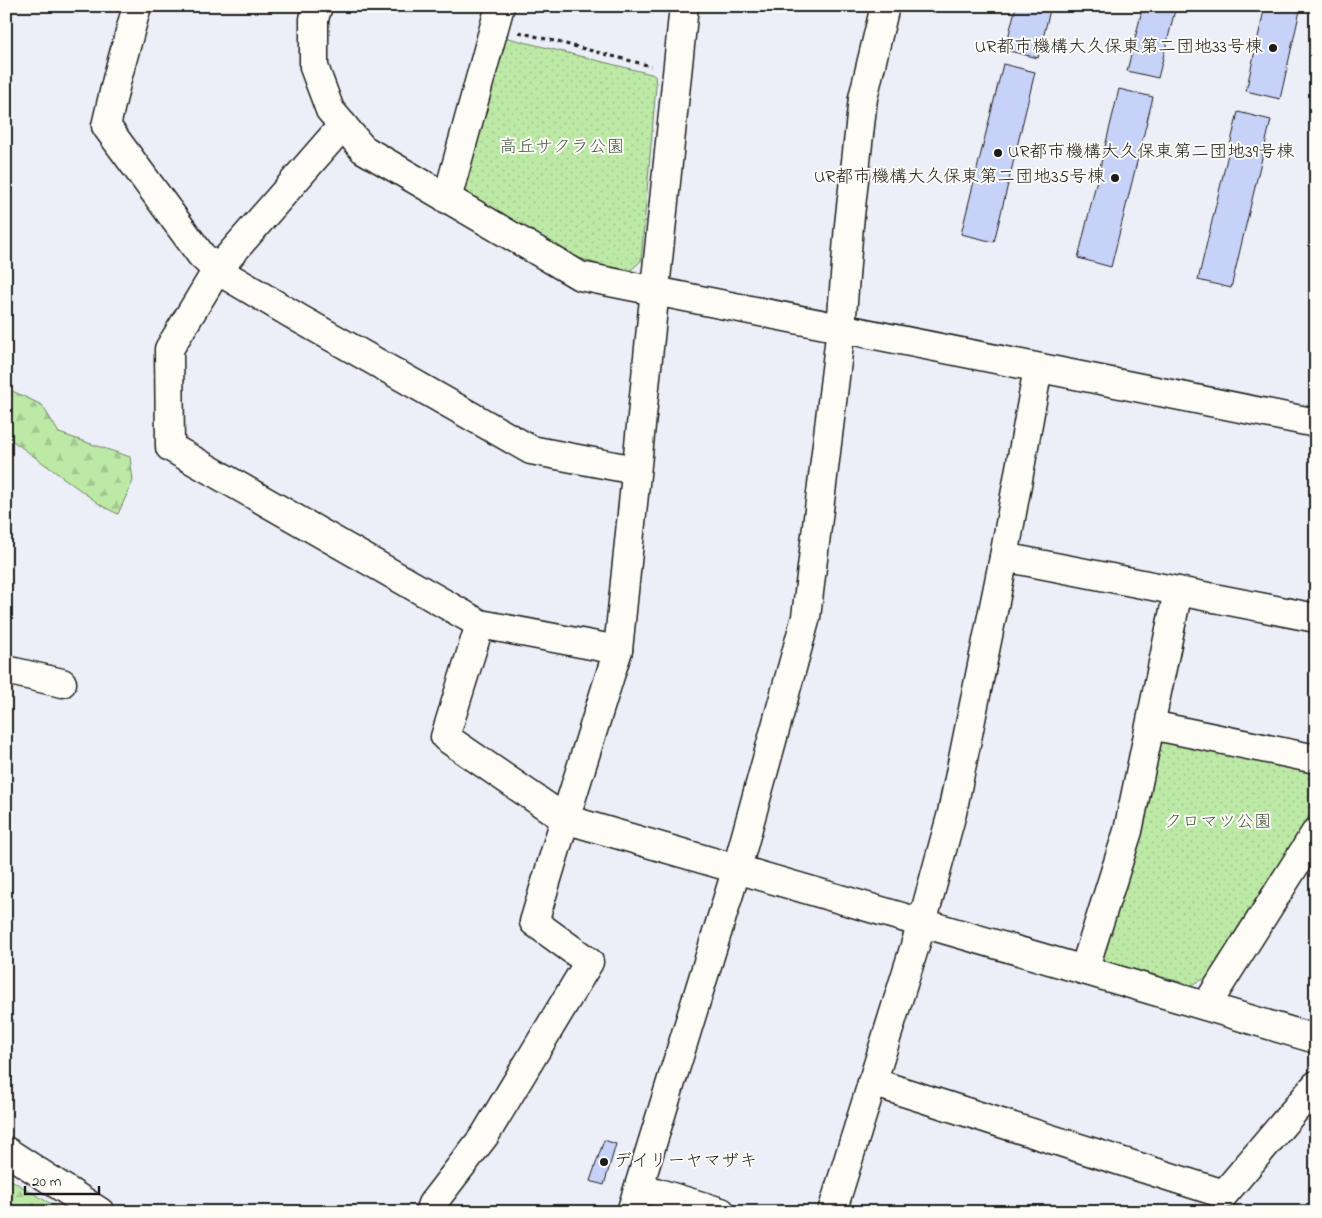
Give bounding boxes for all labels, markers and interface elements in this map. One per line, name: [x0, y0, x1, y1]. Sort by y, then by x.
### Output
place label: UR都市機構大久保東第二団地33号棟: [975, 35, 1263, 61]
marker: UR都市機構大久保東第二団地33号棟: [1267, 42, 1279, 54]
park label: 高丘サクラ公園: [499, 135, 625, 161]
place label: UR都市機構大久保東第二団地39号棟: [1008, 140, 1294, 166]
marker: UR都市機構大久保東第二団地39号棟: [992, 147, 1004, 159]
place label: UR都市機構大久保東第二団地35号棟: [814, 165, 1105, 191]
marker: UR都市機構大久保東第二団地35号棟: [1109, 172, 1121, 184]
park label: クロマツ公園: [1164, 810, 1272, 836]
place label: デイリーヤマザキ: [614, 1149, 757, 1175]
marker: デイリーヤマザキ: [598, 1156, 610, 1168]
scale bar: [25, 1163, 99, 1195]
text: 20 m: [32, 1171, 62, 1193]

